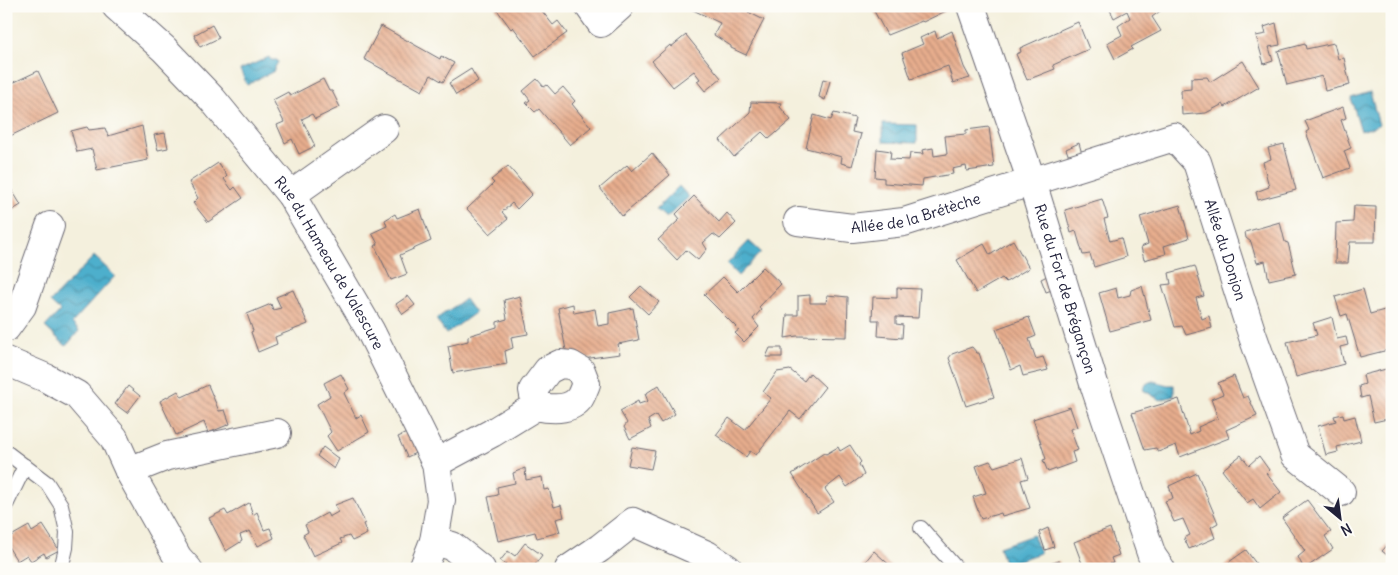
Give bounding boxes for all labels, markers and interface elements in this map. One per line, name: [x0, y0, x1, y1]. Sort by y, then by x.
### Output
street label: Rue du Hameau de Valescure: [270, 172, 388, 353]
street label: Allée de la Brétèche: [850, 189, 983, 237]
street label: Allée du Donjon: [1200, 196, 1251, 303]
street label: Rue du Fort de Brégançon: [1030, 202, 1100, 376]
north arrow: [1316, 492, 1366, 542]
text: N: [1338, 519, 1355, 540]

